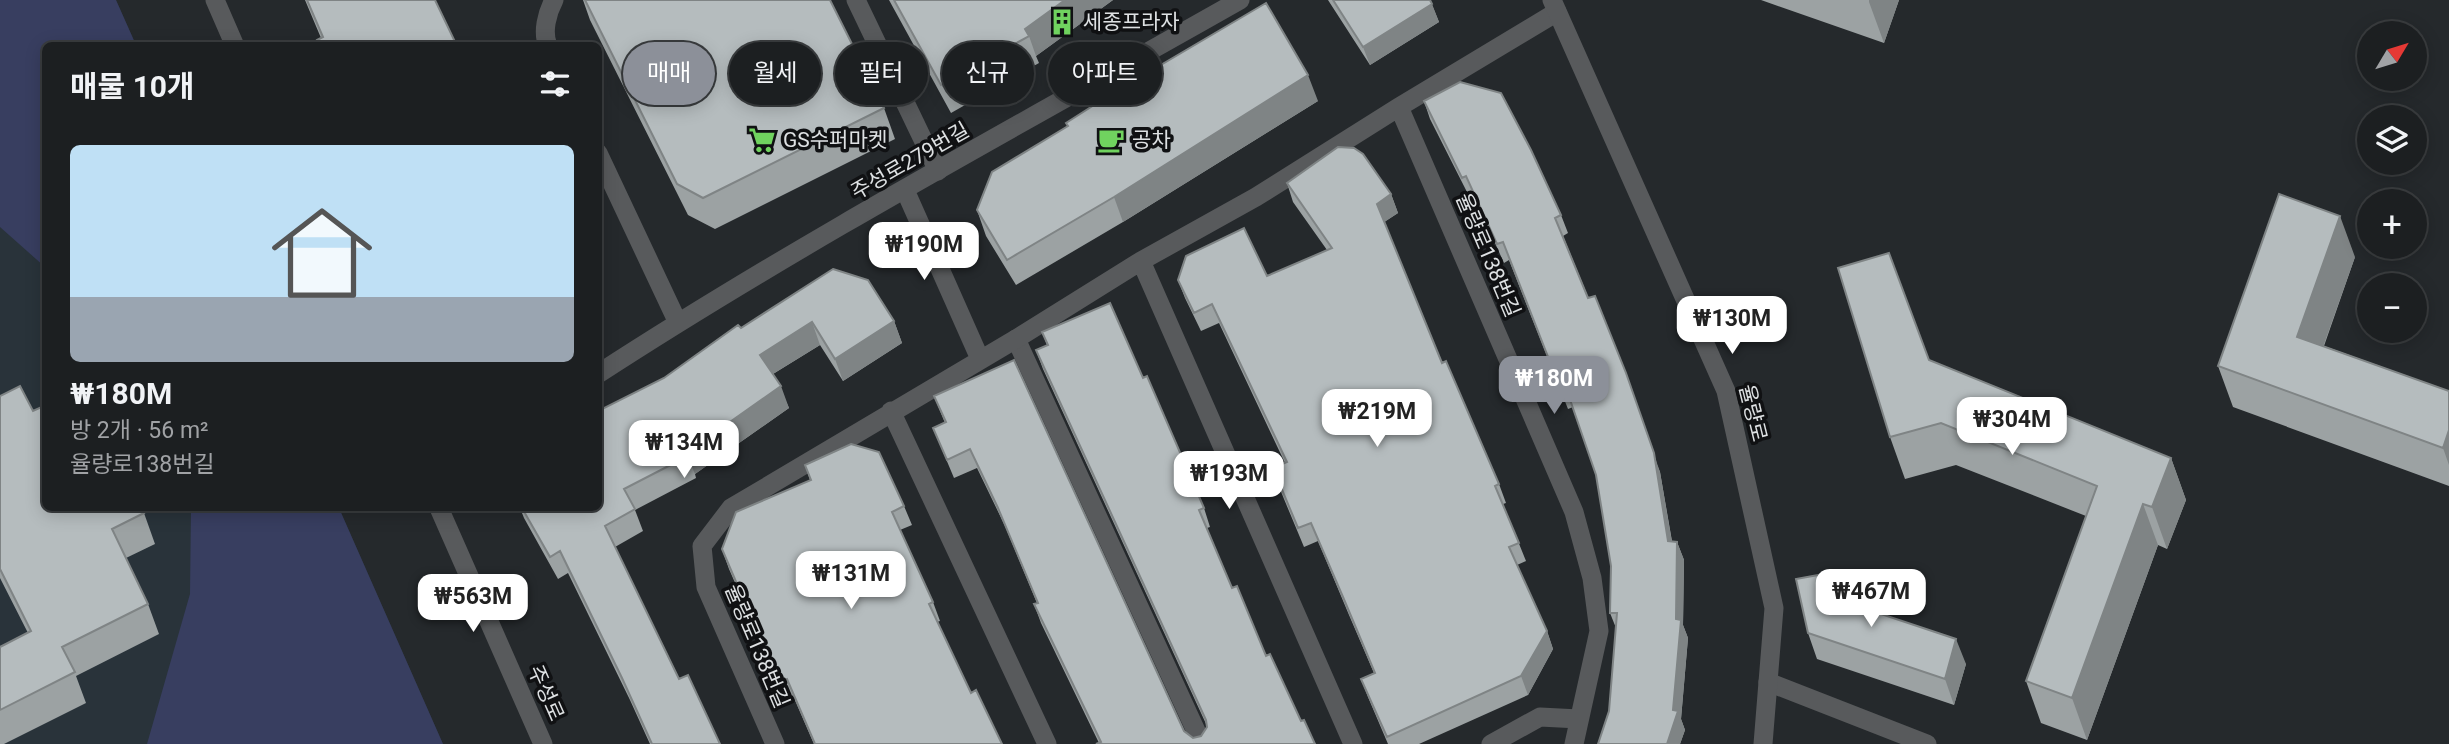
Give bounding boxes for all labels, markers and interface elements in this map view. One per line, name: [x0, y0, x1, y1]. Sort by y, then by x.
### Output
building icon: 세종프라자: [1047, 7, 1077, 37]
place label: 세종프라자: [1083, 10, 1180, 34]
north arrow: [2357, 21, 2427, 91]
map controls: [2357, 21, 2427, 343]
chip: 매매: [623, 42, 715, 105]
chip: 월세: [729, 42, 821, 105]
chip: 필터: [835, 42, 928, 105]
chip: 신규: [942, 42, 1034, 105]
chip: 아파트: [1048, 42, 1162, 105]
icon: filters: [536, 65, 574, 103]
text: 매물 10개: [70, 69, 195, 104]
button: layers: [2357, 105, 2427, 175]
street label: 주성로279번길: [847, 118, 973, 204]
supermarket icon: GS수퍼마켓: [747, 125, 777, 155]
cafe icon: 공차: [1096, 125, 1126, 155]
place label: GS수퍼마켓: [783, 128, 887, 152]
place label: 공차: [1132, 128, 1171, 152]
button: +: [2357, 189, 2427, 259]
icon: home: [259, 190, 385, 316]
street label: 율량로138번길: [1451, 190, 1525, 320]
pin: ₩190M: [875, 222, 973, 282]
text: ₩190M: [885, 231, 963, 258]
button: −: [2357, 273, 2427, 343]
pin: ₩130M: [1683, 296, 1781, 356]
text: ₩130M: [1693, 305, 1771, 332]
pin: ₩180M: [1505, 356, 1603, 416]
text: ₩180M: [1515, 365, 1593, 392]
text: ₩180M: [70, 376, 172, 411]
street label: 율량로: [1734, 382, 1772, 444]
pin: ₩219M: [1328, 390, 1426, 449]
text: ₩219M: [1338, 398, 1416, 425]
pin: ₩304M: [1963, 398, 2061, 457]
text: ₩304M: [1973, 406, 2051, 433]
text: 방 2개 · 56 m²: [70, 417, 209, 444]
pin: ₩134M: [635, 420, 733, 480]
text: ₩134M: [645, 429, 723, 456]
text: 율량로138번길: [70, 451, 215, 478]
pin: ₩193M: [1180, 452, 1278, 511]
text: ₩193M: [1190, 460, 1268, 487]
pin: ₩131M: [802, 552, 900, 611]
text: ₩131M: [812, 560, 890, 587]
pin: ₩467M: [1822, 570, 1920, 629]
pin: ₩563M: [424, 574, 522, 634]
text: ₩467M: [1832, 578, 1910, 605]
street label: 율량로138번길: [720, 581, 794, 711]
text: ₩563M: [434, 583, 512, 610]
street label: 주성로: [523, 662, 569, 724]

